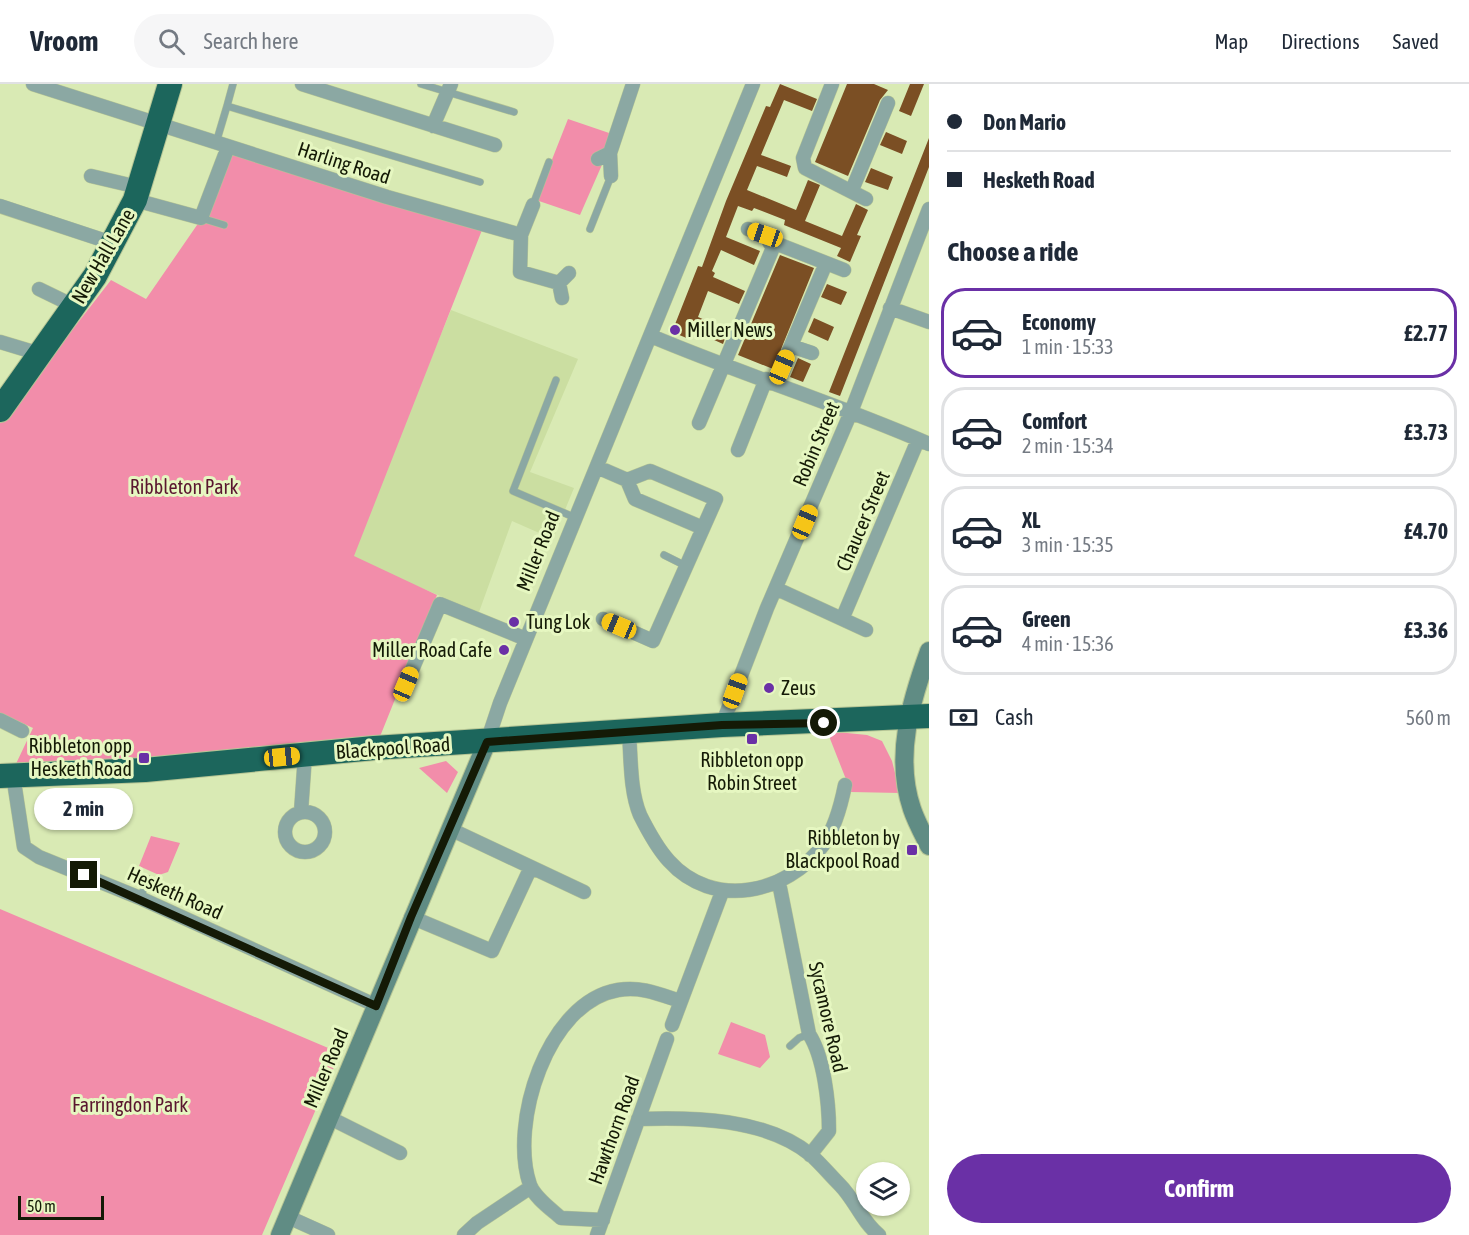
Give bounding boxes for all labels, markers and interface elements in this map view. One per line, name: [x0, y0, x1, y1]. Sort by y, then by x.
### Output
search box: [134, 14, 554, 68]
text: Vroom: [30, 25, 98, 57]
icon: search: [155, 25, 188, 58]
text: Search here: [203, 28, 298, 54]
text: Map: [1214, 29, 1248, 53]
text: Directions: [1281, 29, 1360, 53]
text: Saved: [1393, 29, 1439, 53]
text: Don Mario: [983, 109, 1066, 135]
street label: Harling Road: [295, 137, 393, 188]
text: Hesketh Road: [983, 167, 1095, 193]
street label: New Hall Lane: [66, 204, 139, 307]
car: [745, 221, 785, 249]
text: Choose a ride: [947, 236, 1079, 267]
icon: car: [950, 306, 1004, 360]
text: Economy: [1022, 309, 1096, 335]
place label: Miller News: [687, 318, 773, 341]
text: £2.77: [1404, 320, 1448, 346]
marker: Miller News: [668, 323, 682, 337]
text: 1 min · 15:33: [1022, 335, 1114, 358]
car: [767, 347, 797, 387]
street label: Robin Street: [787, 398, 844, 490]
icon: car: [950, 405, 1004, 459]
text: Comfort: [1022, 408, 1087, 434]
text: £3.73: [1404, 419, 1448, 445]
text: 2 min · 15:34: [1022, 434, 1114, 457]
street label: Chaucer Street: [831, 467, 894, 574]
park label: Ribbleton Park: [130, 475, 238, 498]
car: [790, 502, 820, 542]
icon: car: [950, 504, 1004, 558]
street label: Miller Road: [511, 507, 564, 594]
text: XL: [1022, 507, 1040, 533]
text: £4.70: [1404, 518, 1448, 544]
text: 3 min · 15:35: [1022, 533, 1114, 556]
icon: car: [950, 603, 1004, 657]
text: Green: [1022, 606, 1071, 632]
place label: Tung Lok: [526, 610, 591, 633]
car: [599, 611, 639, 641]
marker: Tung Lok: [507, 615, 521, 629]
text: £3.36: [1404, 617, 1448, 643]
text: 4 min · 15:36: [1022, 632, 1114, 655]
place label: Miller Road Cafe: [372, 638, 492, 661]
marker: Miller Road Cafe: [497, 643, 511, 657]
car: [391, 664, 421, 704]
car: [720, 671, 750, 711]
place label: Zeus: [781, 676, 816, 699]
marker: Zeus: [762, 681, 776, 695]
icon: cash: [947, 701, 980, 734]
text: Cash: [995, 704, 1034, 730]
text: 560 m: [1406, 706, 1451, 729]
route start: [810, 709, 837, 736]
street label: Blackpool Road: [335, 732, 451, 763]
marker: Ribbleton opp Robin Street: [745, 732, 759, 746]
place label: Ribbleton opp Hesketh Road: [29, 734, 132, 780]
car: [263, 746, 301, 768]
place label: Ribbleton opp Robin Street: [700, 748, 804, 794]
marker: Ribbleton opp Hesketh Road: [137, 751, 151, 765]
callout: 2 min: [34, 788, 134, 830]
text: 2 min: [63, 797, 104, 820]
place label: Ribbleton by Blackpool Road: [785, 826, 900, 872]
marker: Ribbleton by Blackpool Road: [905, 843, 919, 857]
route end: [70, 861, 97, 888]
street label: Hesketh Road: [124, 861, 226, 924]
street label: Sycamore Road: [805, 959, 852, 1074]
street label: Miller Road: [298, 1025, 353, 1111]
street label: Hawthorn Road: [583, 1072, 644, 1187]
park label: Farringdon Park: [72, 1093, 188, 1116]
button: Confirm: [947, 1154, 1451, 1223]
map controls: [856, 1162, 910, 1216]
button: layers: [856, 1162, 910, 1216]
scale bar: [18, 1193, 104, 1220]
text: 50 m: [27, 1197, 56, 1215]

